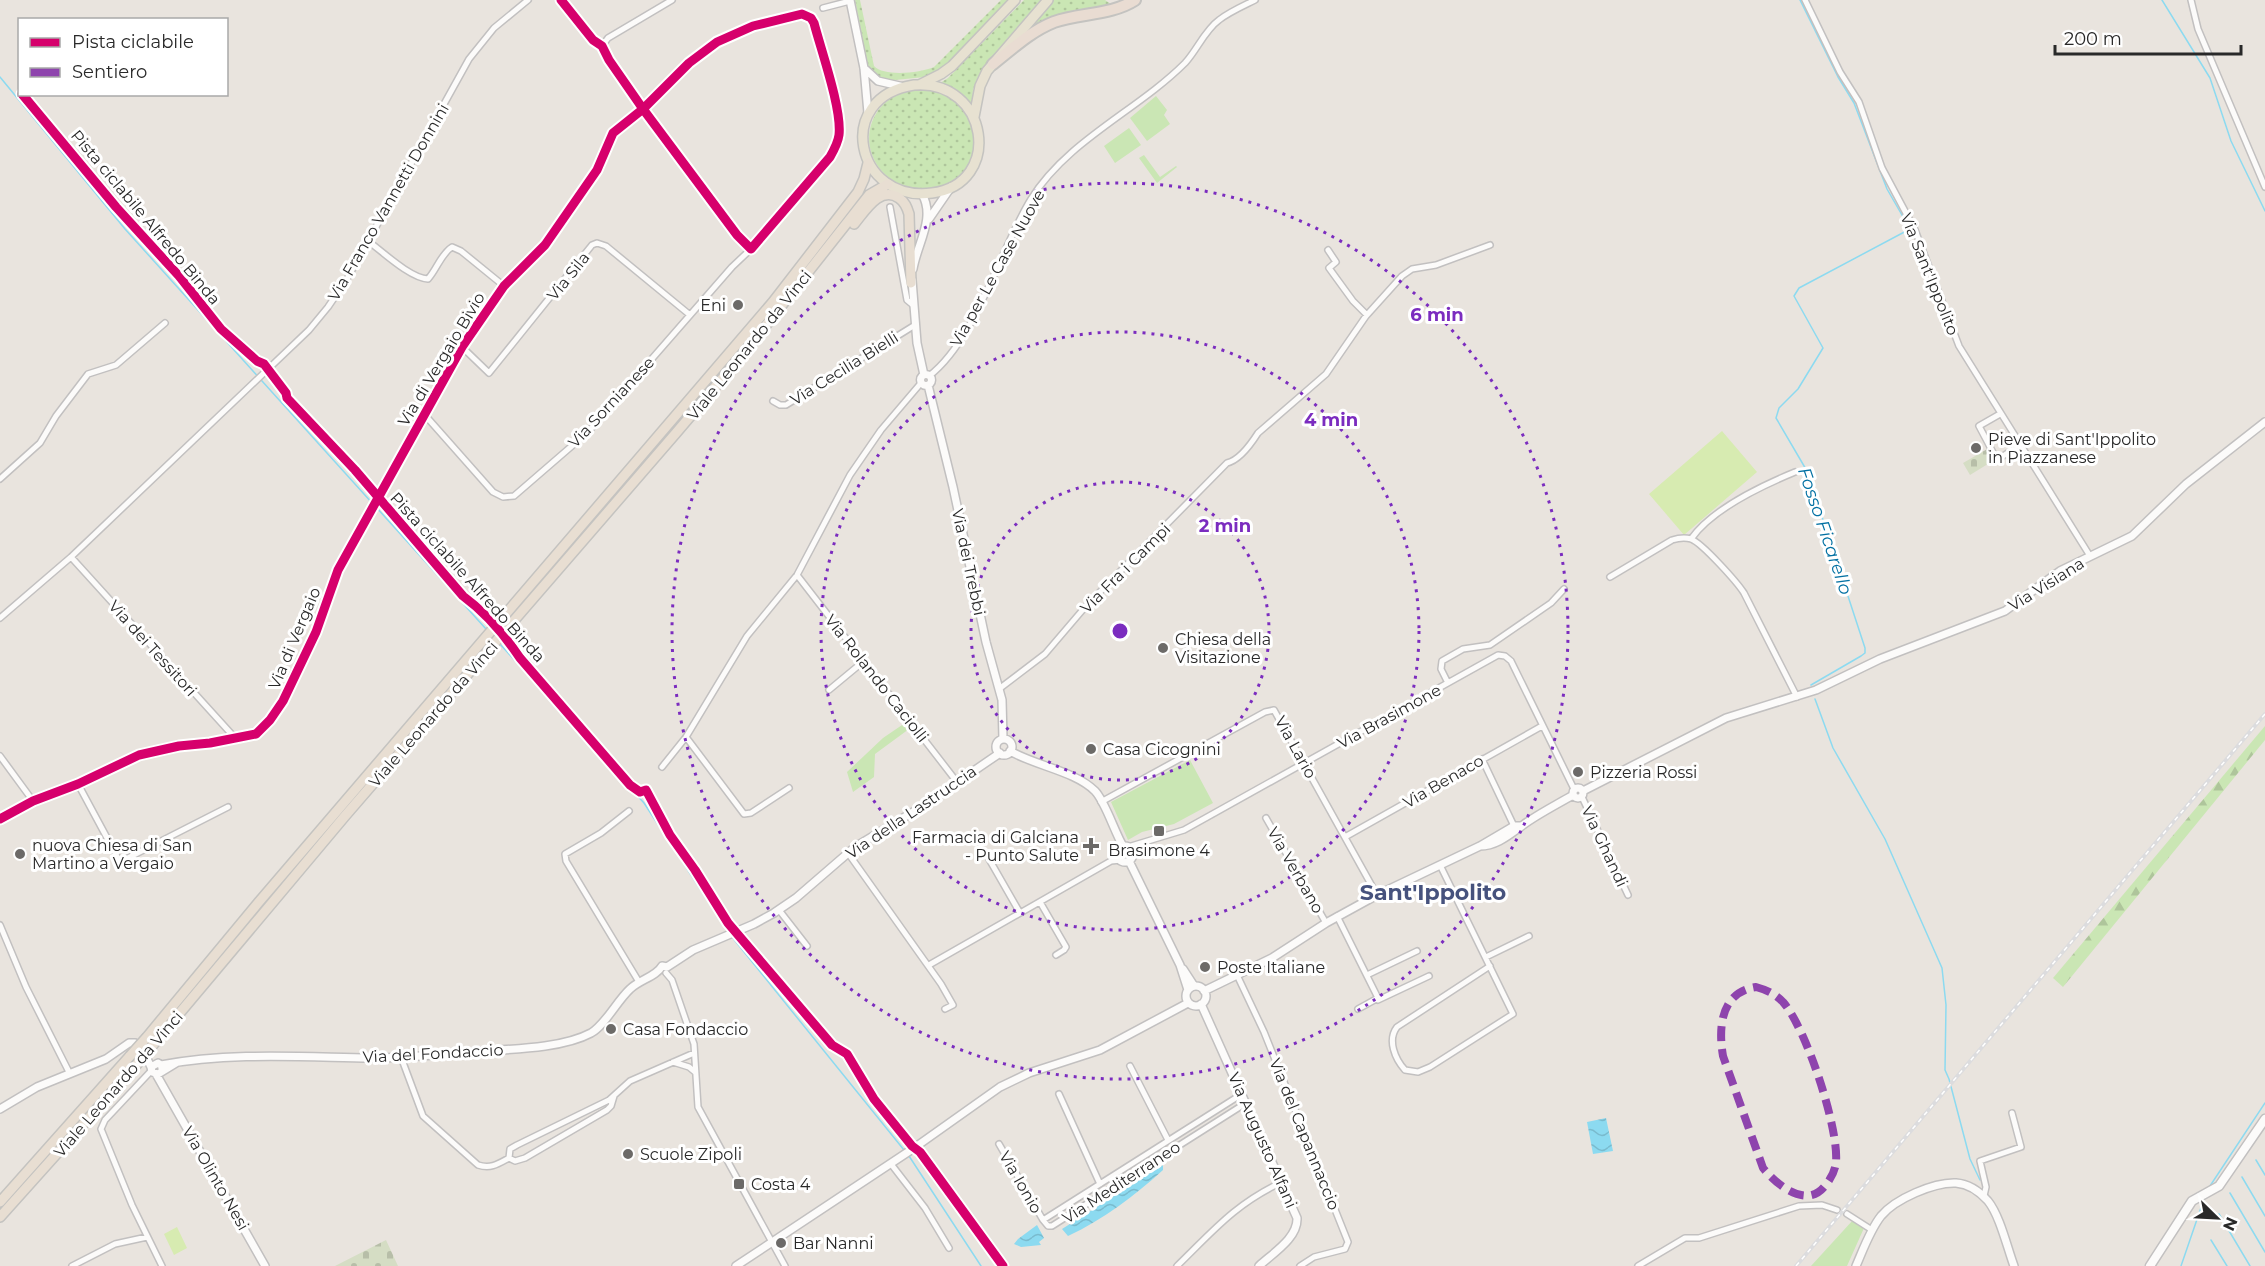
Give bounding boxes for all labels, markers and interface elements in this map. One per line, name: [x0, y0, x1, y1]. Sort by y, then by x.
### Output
legend: [18, 18, 228, 96]
scale bar: [2055, 18, 2241, 56]
text: 200 m: [2064, 28, 2122, 50]
text: Pista ciclabile: [72, 31, 194, 53]
text: Sentiero: [72, 61, 147, 83]
street label: Via Franco Vannetti Donnini: [324, 100, 453, 304]
street label: Pista ciclabile Alfredo Binda: [67, 126, 224, 309]
street label: Via per Le Case Nuove: [946, 186, 1049, 350]
street label: Via Sant'Ippolito: [1896, 210, 1963, 338]
street label: Via Sila: [543, 248, 594, 304]
street label: Viale Leonardo da Vinci: [683, 267, 816, 424]
street label: Via di Vergaio Bivio: [394, 289, 489, 430]
place label: Eni: [700, 296, 726, 315]
marker: Eni: [731, 298, 745, 312]
text: 6 min: [1410, 304, 1464, 326]
street label: Via Cecilia Bielli: [787, 328, 902, 409]
street label: Via Sornianese: [564, 353, 658, 452]
text: 4 min: [1304, 409, 1358, 431]
place label: Pieve di Sant'Ippolito in Piazzanese: [1988, 430, 2156, 467]
marker: Pieve di Sant'Ippolito in Piazzanese: [1969, 441, 1983, 455]
water label: Fosso Ficarello: [1793, 464, 1857, 598]
street label: Pista ciclabile Alfredo Binda: [386, 488, 549, 666]
street label: Via dei Trebbi: [948, 507, 989, 617]
text: 2 min: [1199, 515, 1251, 537]
street label: Via Fra i Campi: [1076, 519, 1174, 617]
street label: Via Visiana: [2005, 554, 2088, 615]
street label: Via di Vergaio: [264, 584, 325, 692]
street label: Via dei Tessitori: [105, 596, 201, 700]
street label: Via Rolando Caciolli: [821, 611, 932, 746]
centre of rings: [1110, 621, 1130, 641]
place label: Chiesa della Visitazione: [1175, 630, 1271, 667]
street label: Viale Leonardo da Vinci: [365, 638, 502, 791]
marker: Chiesa della Visitazione: [1156, 641, 1170, 655]
street label: Via Brasimone: [1334, 680, 1444, 753]
street label: Via Lario: [1271, 713, 1320, 782]
place label: Casa Cicognini: [1103, 740, 1221, 759]
marker: Casa Cicognini: [1084, 742, 1098, 756]
street label: Via Benaco: [1400, 751, 1487, 812]
street label: Via della Lastruccia: [842, 762, 980, 863]
place label: Pizzeria Rossi: [1590, 763, 1697, 782]
marker: Pizzeria Rossi: [1571, 765, 1585, 779]
street label: Via Ghandi: [1577, 803, 1632, 890]
marker: Brasimone 4: [1152, 824, 1166, 838]
street label: Via Verbano: [1263, 824, 1328, 917]
place label: Farmacia di Galciana - Punto Salute: [912, 828, 1079, 865]
place label: nuova Chiesa di San Martino a Vergaio: [32, 836, 192, 873]
marker: Farmacia di Galciana - Punto Salute: [1084, 839, 1098, 853]
place label: Brasimone 4: [1108, 841, 1210, 860]
marker: nuova Chiesa di San Martino a Vergaio: [13, 847, 27, 861]
district label: Sant'Ippolito: [1360, 879, 1506, 906]
place label: Poste Italiane: [1217, 958, 1325, 977]
marker: Poste Italiane: [1198, 960, 1212, 974]
street label: Viale Leonardo da Vinci: [50, 1008, 187, 1161]
place label: Casa Fondaccio: [623, 1020, 748, 1039]
marker: Casa Fondaccio: [604, 1022, 618, 1036]
street label: Via del Fondaccio: [362, 1040, 504, 1067]
street label: Via del Capannaccio: [1265, 1056, 1344, 1213]
street label: Via Augusto Alfani: [1224, 1069, 1301, 1211]
street label: Via Olinto Nesi: [178, 1123, 253, 1234]
street label: Via Mediterraneo: [1059, 1137, 1184, 1228]
place label: Scuole Zipoli: [640, 1145, 742, 1164]
marker: Scuole Zipoli: [621, 1147, 635, 1161]
street label: Via Ionio: [995, 1148, 1046, 1217]
place label: Costa 4: [751, 1175, 811, 1194]
marker: Costa 4: [732, 1177, 746, 1191]
north arrow: [2187, 1188, 2247, 1248]
text: N: [2219, 1214, 2242, 1234]
place label: Bar Nanni: [793, 1234, 874, 1253]
marker: Bar Nanni: [774, 1236, 788, 1250]

